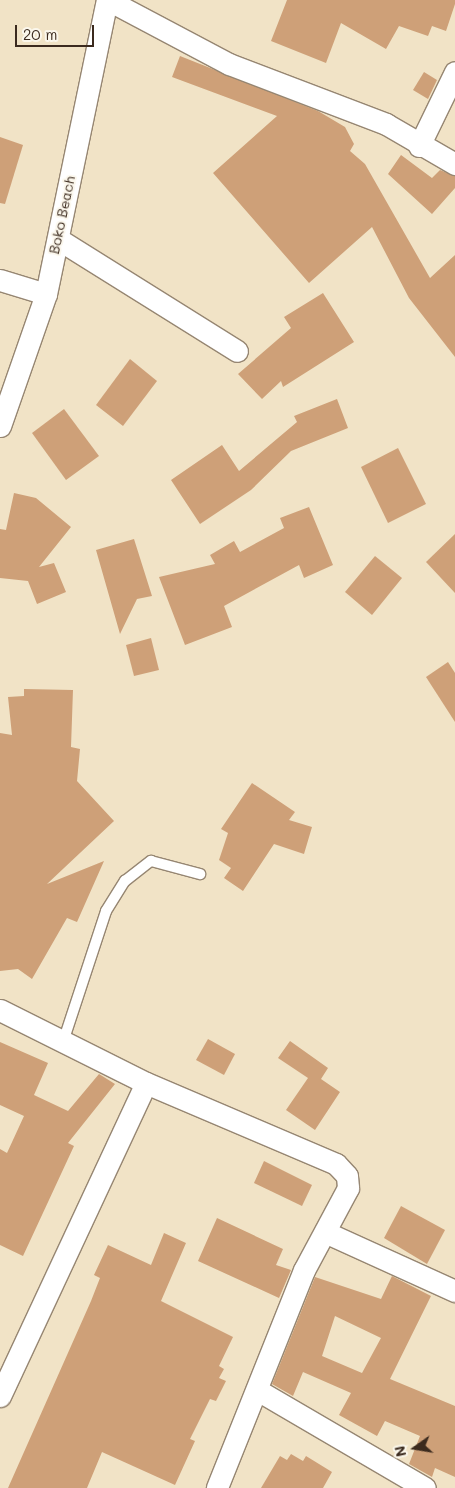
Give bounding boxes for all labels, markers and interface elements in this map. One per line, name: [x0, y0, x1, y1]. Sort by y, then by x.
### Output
scale bar: [18, 15, 96, 47]
text: 20 m: [23, 24, 57, 44]
street label: Boko Beach: [46, 174, 78, 256]
north arrow: [390, 1423, 440, 1473]
text: N: [389, 1444, 410, 1459]

